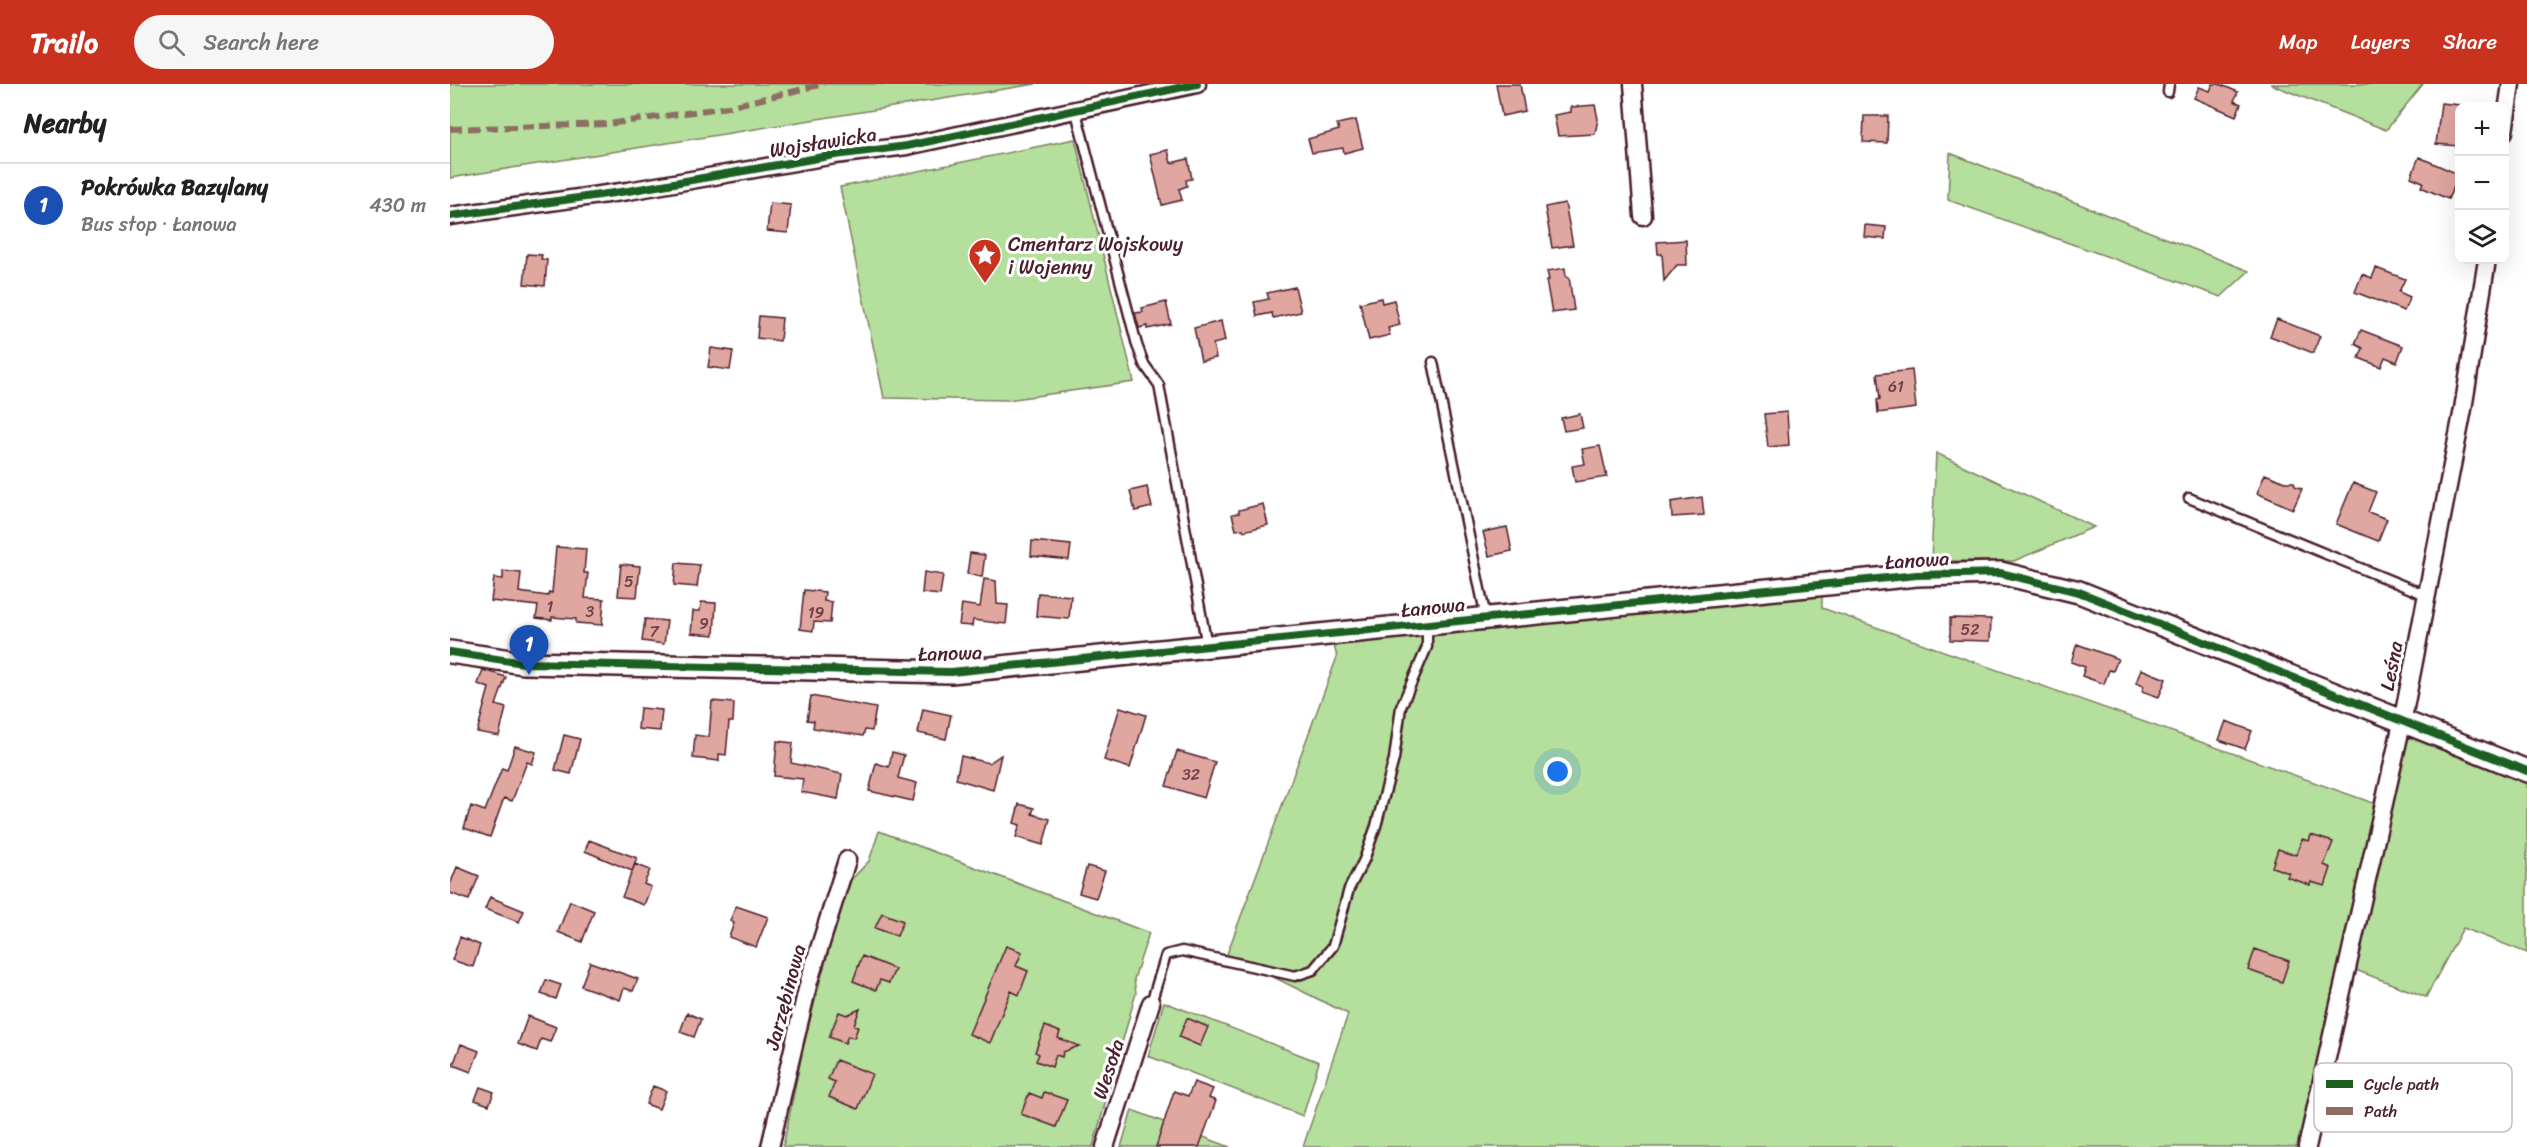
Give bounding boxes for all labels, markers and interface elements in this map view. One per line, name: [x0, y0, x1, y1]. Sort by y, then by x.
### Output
search box: [134, 15, 554, 69]
text: Trailo: [30, 18, 98, 67]
text: Search here: [203, 23, 319, 62]
text: Map: [2279, 23, 2318, 61]
text: Layers: [2351, 23, 2410, 61]
text: Share: [2443, 23, 2497, 61]
icon: search: [155, 26, 188, 59]
text: Nearby: [24, 100, 106, 146]
map controls: [2455, 102, 2509, 264]
button: +: [2455, 102, 2509, 156]
street label: Wojsławicka: [767, 117, 879, 168]
button: −: [2455, 156, 2509, 210]
text: Pokrówka Bazylany: [81, 168, 268, 207]
text: 1: [39, 188, 48, 223]
text: 430 m: [369, 188, 426, 223]
text: Bus stop · Łanowa: [81, 207, 237, 242]
button: layers: [2455, 210, 2509, 264]
place label: Cmentarz Wojskowy i Wojenny: [1008, 227, 1184, 285]
place icon: Cmentarz Wojskowy i Wojenny: [967, 237, 1003, 284]
house number: 61: [1888, 372, 1904, 401]
street label: Łanowa: [1884, 541, 1950, 580]
house number: 5: [624, 567, 634, 596]
street label: Łanowa: [1399, 587, 1467, 628]
house number: 1: [547, 592, 554, 621]
house number: 3: [586, 597, 595, 626]
house number: 19: [808, 598, 825, 627]
house number: 9: [699, 609, 709, 638]
house number: 52: [1960, 615, 1980, 644]
house number: 7: [649, 617, 659, 646]
pin: 1: [510, 626, 548, 675]
street label: Łanowa: [917, 635, 983, 672]
street label: Leśna: [2370, 638, 2414, 694]
your location: [1543, 757, 1572, 786]
house number: 32: [1182, 760, 1200, 789]
street label: Jarzębinowa: [754, 940, 816, 1055]
street label: Wesoła: [1082, 1034, 1135, 1104]
legend: [2314, 1063, 2512, 1132]
text: Cycle path: [2364, 1070, 2439, 1099]
text: Path: [2364, 1097, 2397, 1126]

